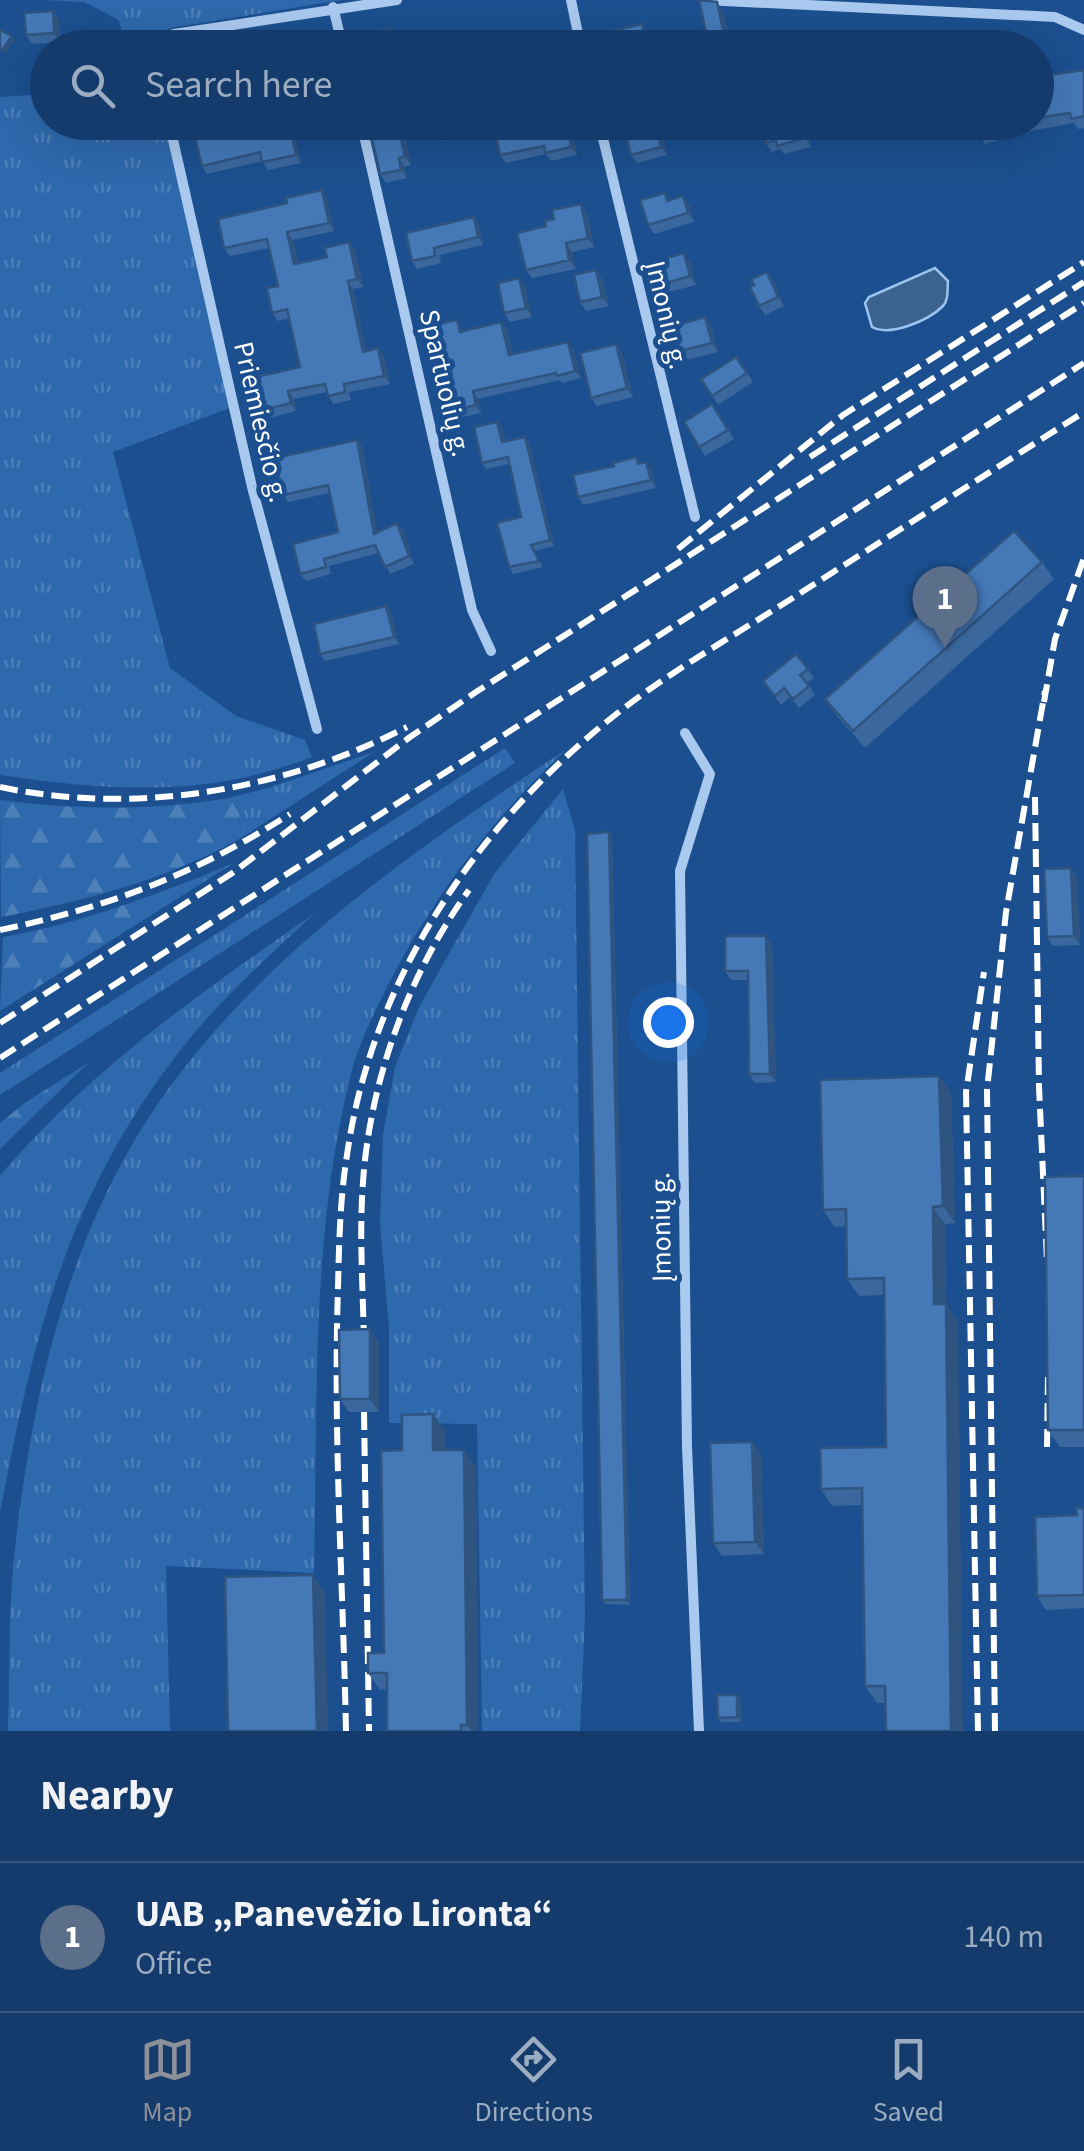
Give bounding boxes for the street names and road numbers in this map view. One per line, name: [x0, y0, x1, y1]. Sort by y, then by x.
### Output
street label: Įmonių g.: [635, 257, 699, 373]
street label: Spartuolių g.: [409, 306, 481, 460]
street label: Priemiesčio g.: [223, 338, 299, 506]
street label: Įmonių g.: [640, 1172, 682, 1282]

